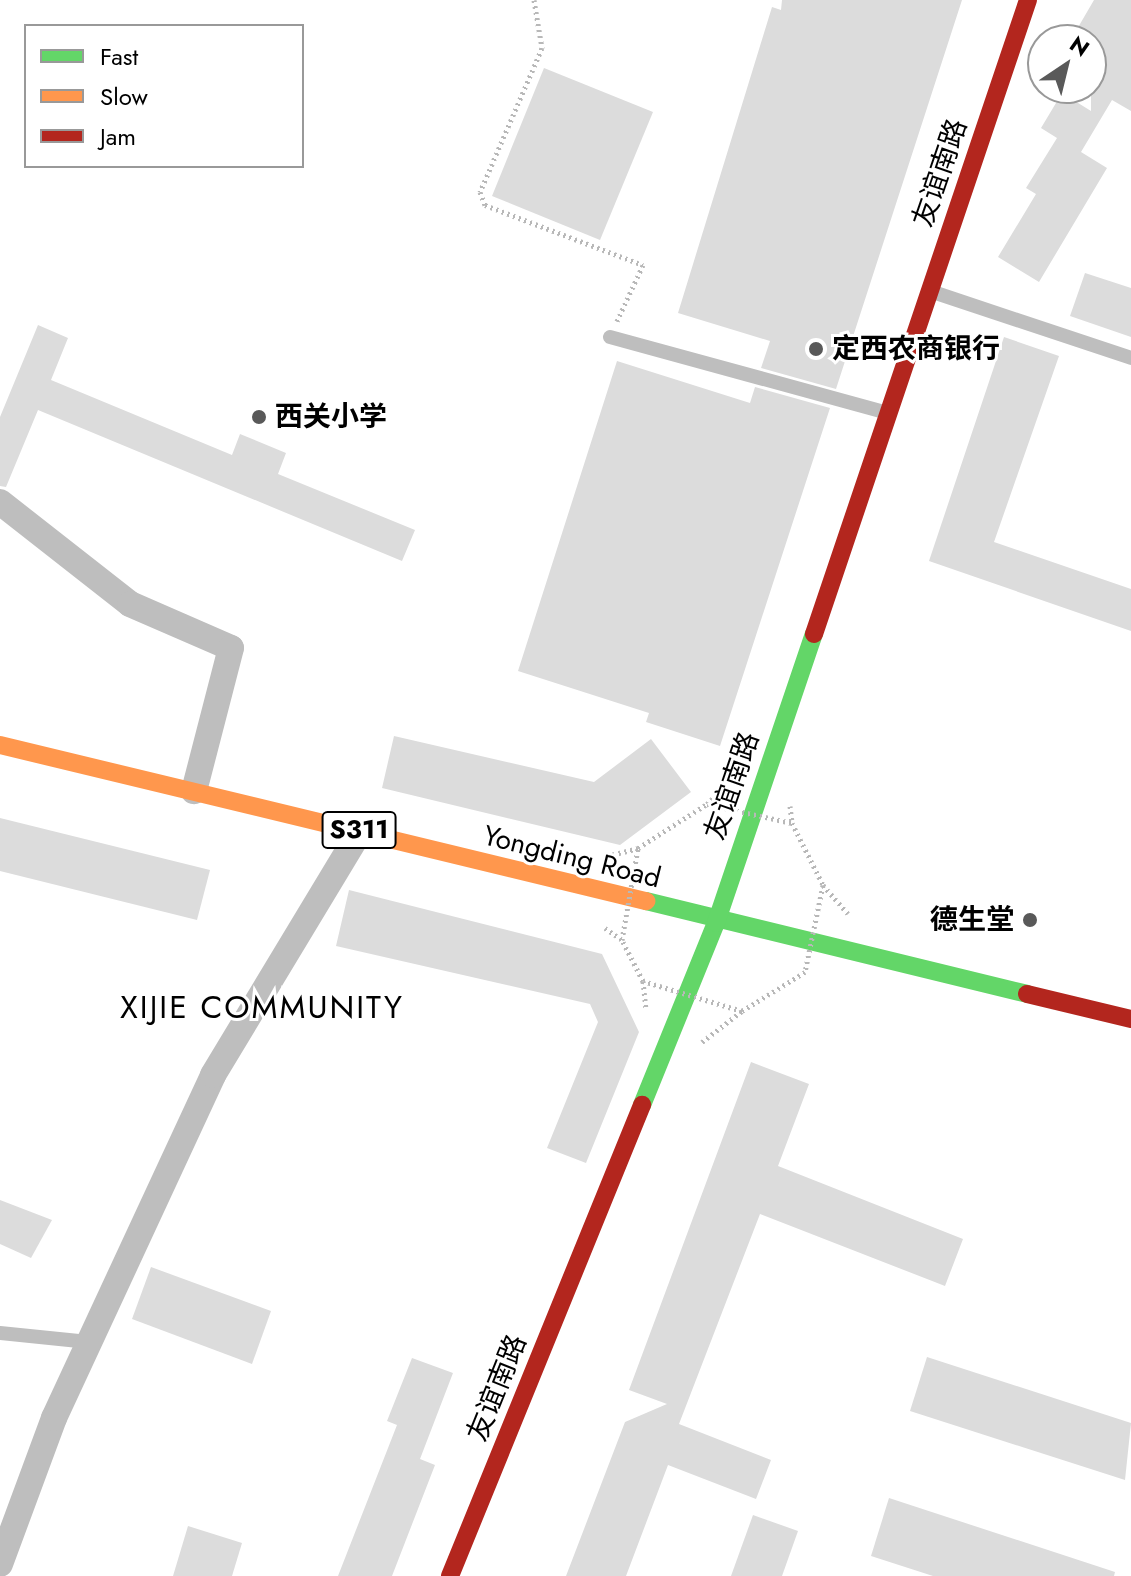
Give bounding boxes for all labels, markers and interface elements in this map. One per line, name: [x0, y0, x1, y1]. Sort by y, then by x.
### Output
legend: [24, 24, 304, 168]
north arrow: [1027, 24, 1107, 104]
text: N: [1063, 28, 1096, 64]
text: Fast: [100, 39, 138, 74]
text: Slow: [100, 79, 148, 114]
street label: 友谊南路: [906, 115, 974, 231]
text: Jam: [100, 119, 136, 154]
place label: 定西农商银行: [832, 332, 1000, 366]
marker: 定西农商银行: [807, 340, 825, 358]
place label: 西关小学: [275, 400, 387, 434]
marker: 西关小学: [250, 408, 268, 426]
street label: 友谊南路: [698, 728, 766, 844]
road number: S311: [321, 808, 397, 852]
street label: Yongding Road: [480, 819, 664, 895]
place label: 德生堂: [930, 903, 1014, 937]
marker: 德生堂: [1021, 911, 1039, 929]
district label: XIJIE COMMUNITY: [120, 988, 404, 1026]
street label: 友谊南路: [460, 1330, 534, 1446]

